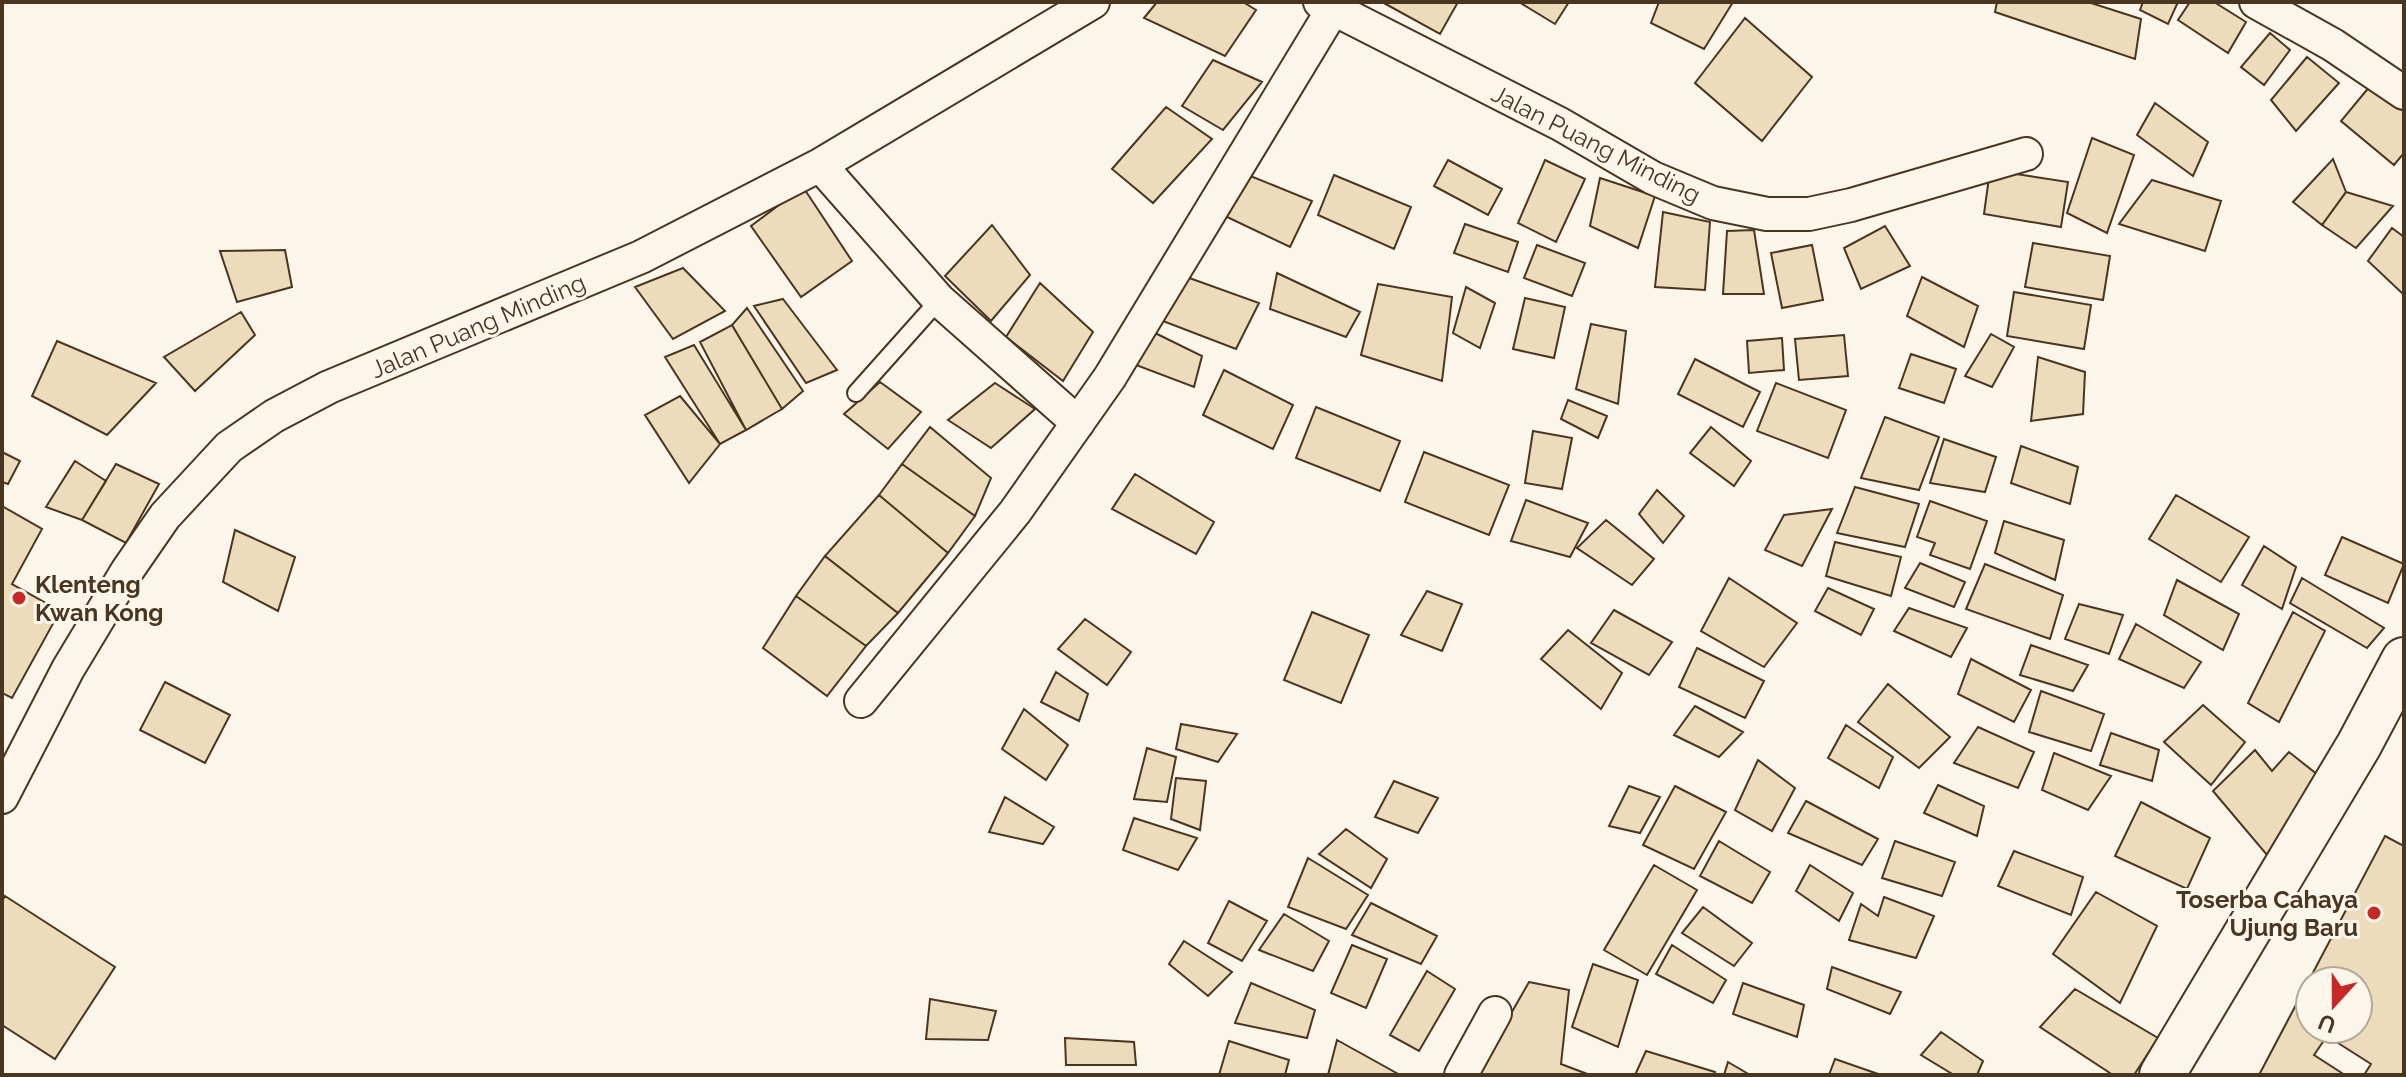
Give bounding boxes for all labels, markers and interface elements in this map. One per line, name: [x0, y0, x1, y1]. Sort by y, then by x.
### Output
street label: Jalan Puang Minding: [1487, 79, 1705, 209]
street label: Jalan Puang Minding: [366, 268, 590, 384]
place label: Klenteng Kwan Kong: [35, 570, 163, 627]
marker: Klenteng Kwan Kong: [10, 589, 28, 607]
place label: Toserba Cahaya Ujung Baru: [2176, 885, 2358, 942]
marker: Toserba Cahaya Ujung Baru: [2365, 904, 2383, 922]
north arrow: [2294, 965, 2374, 1045]
text: U: [2314, 1009, 2339, 1039]

